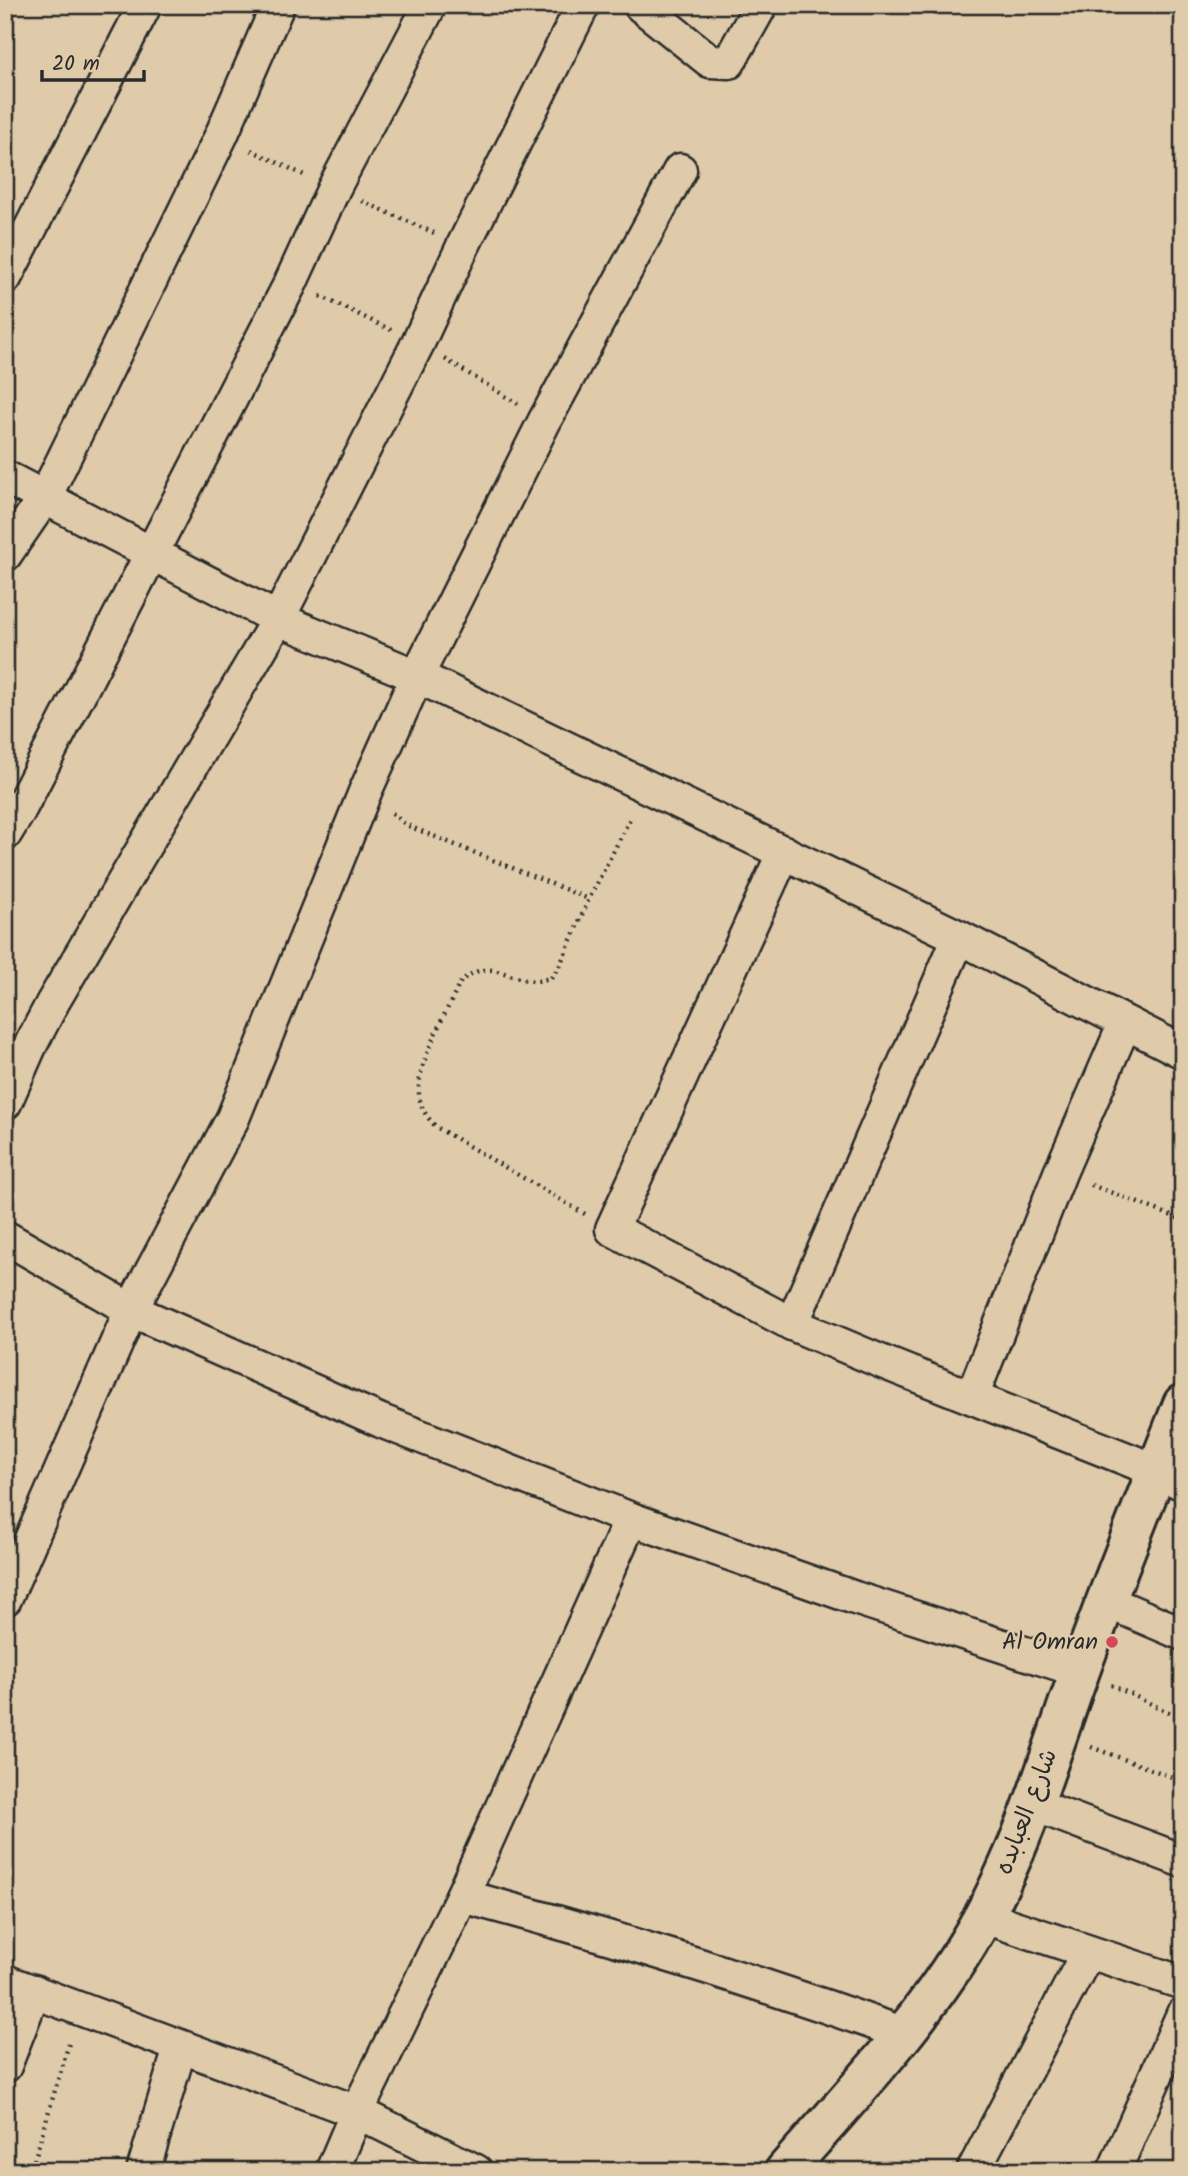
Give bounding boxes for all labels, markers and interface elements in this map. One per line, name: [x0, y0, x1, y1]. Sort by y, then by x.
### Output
scale bar: [42, 38, 144, 82]
text: 20 m: [52, 48, 100, 81]
place label: Al Omran: [1002, 1623, 1098, 1662]
marker: Al Omran: [1104, 1634, 1120, 1650]
street label: شارع العبابده: [985, 1743, 1069, 1881]

